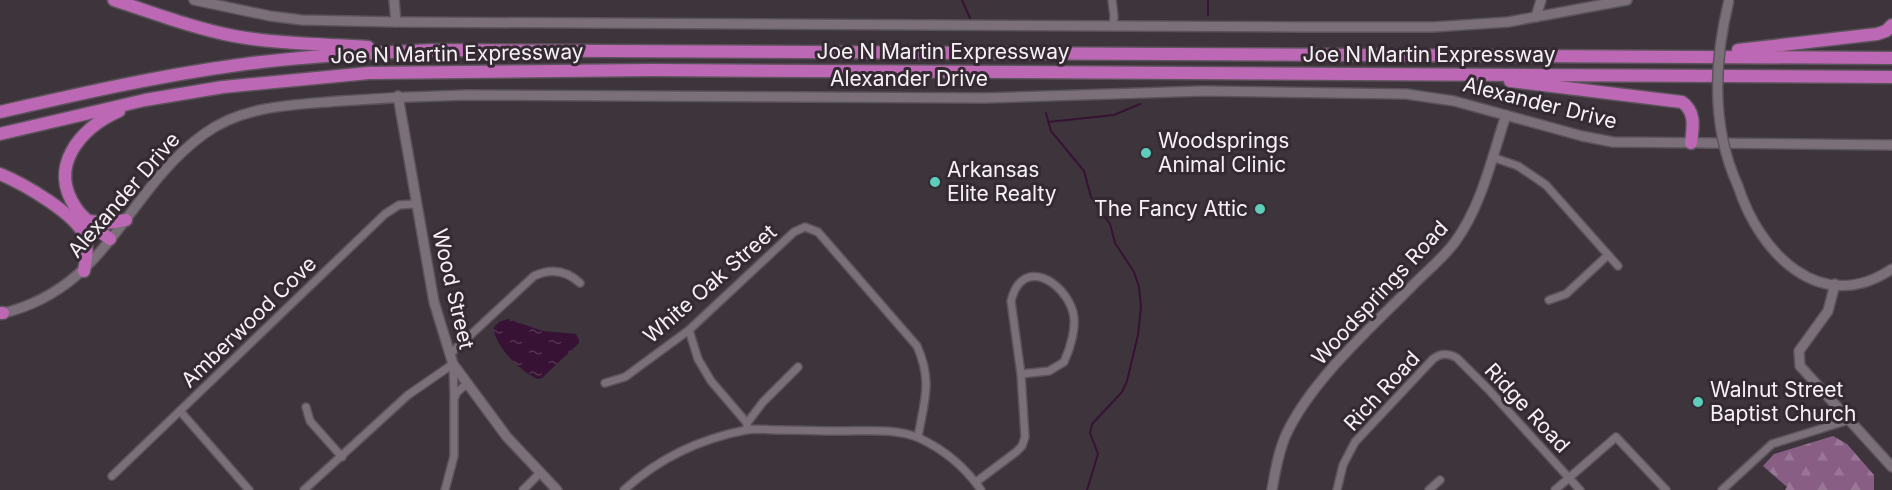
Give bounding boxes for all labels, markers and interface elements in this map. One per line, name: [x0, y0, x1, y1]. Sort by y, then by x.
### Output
street label: Joe N Martin Expressway: [330, 39, 584, 68]
street label: Joe N Martin Expressway: [816, 39, 1070, 64]
street label: Joe N Martin Expressway: [1302, 42, 1556, 67]
street label: Alexander Drive: [830, 66, 988, 91]
street label: Alexander Drive: [1460, 71, 1620, 134]
street label: Alexander Drive: [62, 127, 185, 263]
place label: Woodsprings Animal Clinic: [1158, 128, 1289, 177]
marker: Woodsprings Animal Clinic: [1139, 146, 1153, 160]
place label: Arkansas Elite Realty: [947, 157, 1057, 206]
marker: Arkansas Elite Realty: [928, 175, 942, 189]
place label: The Fancy Attic: [1094, 196, 1248, 221]
marker: The Fancy Attic: [1253, 202, 1267, 216]
street label: Woodsprings Road: [1306, 215, 1453, 370]
street label: White Oak Street: [638, 219, 781, 348]
street label: Wood Street: [427, 226, 480, 352]
street label: Amberwood Cove: [176, 251, 321, 392]
street label: Rich Road: [1339, 346, 1425, 436]
street label: Ridge Road: [1480, 358, 1575, 458]
place label: Walnut Street Baptist Church: [1710, 377, 1856, 426]
marker: Walnut Street Baptist Church: [1691, 395, 1705, 409]

